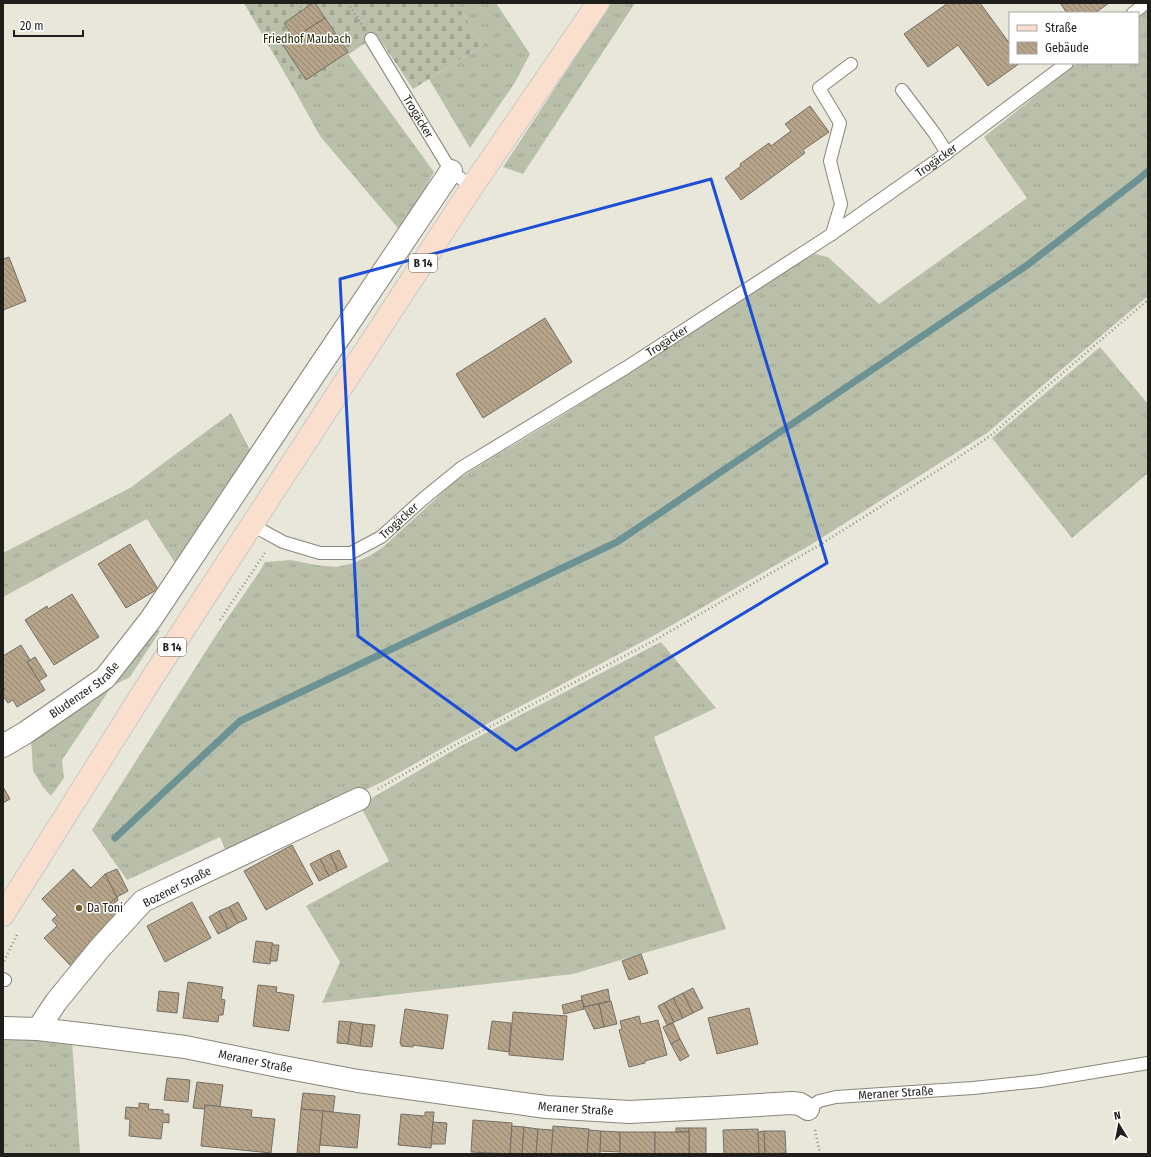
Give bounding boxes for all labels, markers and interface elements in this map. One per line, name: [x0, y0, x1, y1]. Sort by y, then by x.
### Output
scale bar: [14, 12, 83, 38]
legend: [1009, 12, 1139, 64]
text: 20 m: [20, 19, 44, 33]
text: Straße: [1045, 21, 1077, 35]
park label: Friedhof Maubach: [263, 32, 351, 46]
text: Gebäude: [1045, 41, 1089, 55]
street label: Trogäcker: [400, 93, 437, 141]
street label: Trogäcker: [913, 140, 960, 180]
road number: B 14: [409, 254, 437, 272]
street label: Trogäcker: [644, 322, 692, 360]
street label: Trogäcker: [377, 499, 422, 542]
road number: B 14: [158, 638, 186, 656]
street label: Bludenzer Straße: [47, 659, 122, 721]
street label: Bozener Straße: [141, 864, 213, 910]
place label: Da Toni: [87, 901, 123, 915]
marker: Da Toni: [74, 903, 84, 913]
street label: Meraner Straße: [217, 1047, 294, 1076]
street label: Meraner Straße: [858, 1084, 934, 1103]
street label: Meraner Straße: [537, 1099, 614, 1118]
north arrow: [1099, 1105, 1139, 1145]
text: N: [1113, 1109, 1122, 1123]

